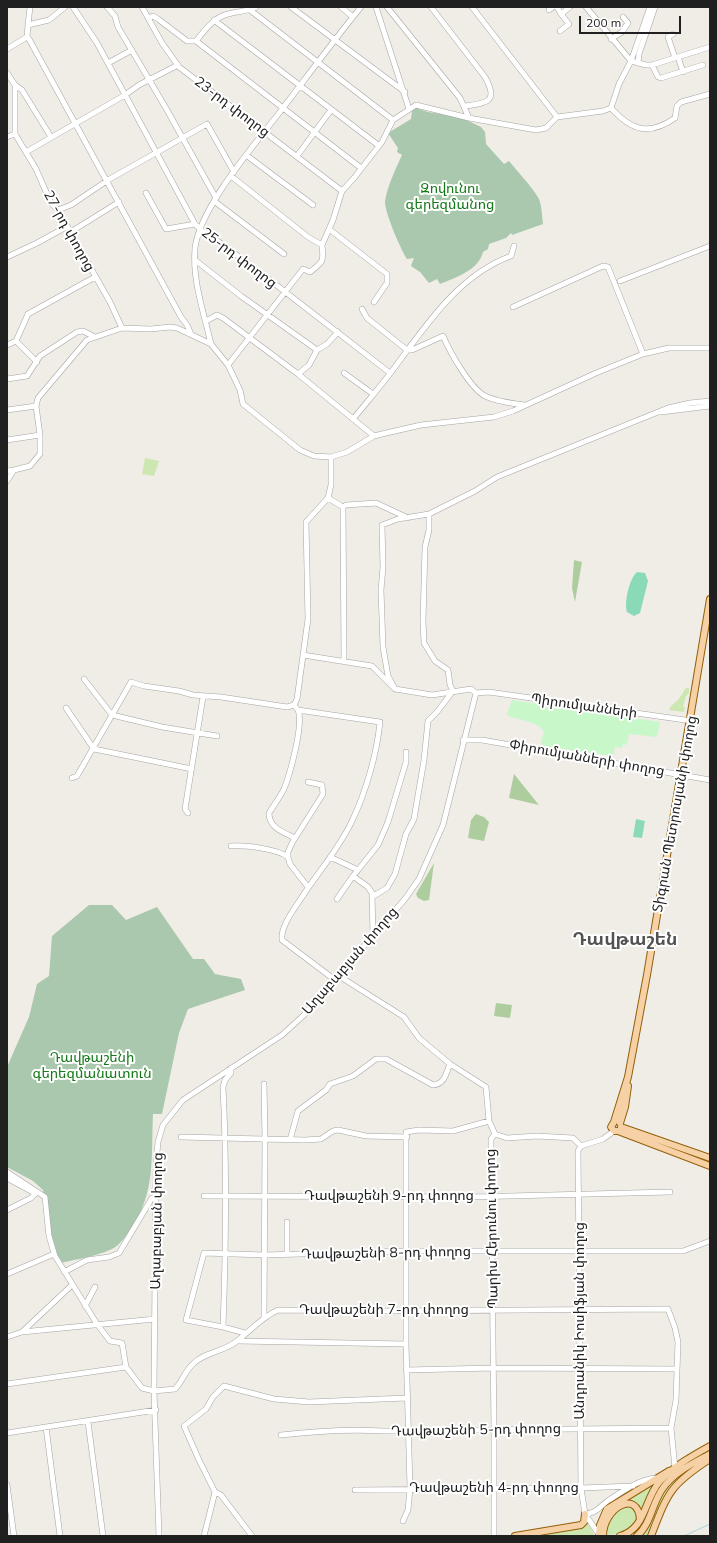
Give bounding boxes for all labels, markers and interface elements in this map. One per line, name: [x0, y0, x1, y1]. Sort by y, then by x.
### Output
scale bar: [581, 8, 683, 34]
text: 200 m: [586, 15, 621, 30]
street label: 23-րդ փողոց: [191, 73, 273, 141]
park label: Զովունու գերեզմանոց: [406, 181, 494, 214]
street label: 27-րդ փողոց: [40, 188, 98, 274]
street label: 25-րդ փողոց: [198, 224, 280, 292]
street label: Պիրումյանների: [530, 690, 638, 722]
street label: Տիգրան Պետրոսյանի փողոց: [649, 714, 701, 914]
street label: Փիրումյանների փողոց: [508, 736, 666, 780]
street label: Աղաբաբյան փողոց: [299, 904, 401, 1018]
district label: Դավթաշեն: [573, 929, 677, 951]
park label: Դավթաշենի գերեզմանատուն: [32, 1050, 152, 1082]
street label: Պարիս Հերունու փողոց: [482, 1149, 502, 1309]
street label: Աղաբաբյան փողոց: [147, 1152, 167, 1290]
street label: Դավթաշենի 9-րդ փողոց: [304, 1188, 474, 1204]
street label: Անդրանիկ Իոսիֆյան փողոց: [572, 1222, 588, 1420]
street label: Դավթաշենի 8-րդ փողոց: [301, 1243, 471, 1263]
street label: Դավթաշենի 7-րդ փողոց: [299, 1302, 469, 1318]
street label: Դավթաշենի 5-րդ փողոց: [391, 1420, 561, 1440]
street label: Դավթաշենի 4-րդ փողոց: [409, 1480, 579, 1496]

